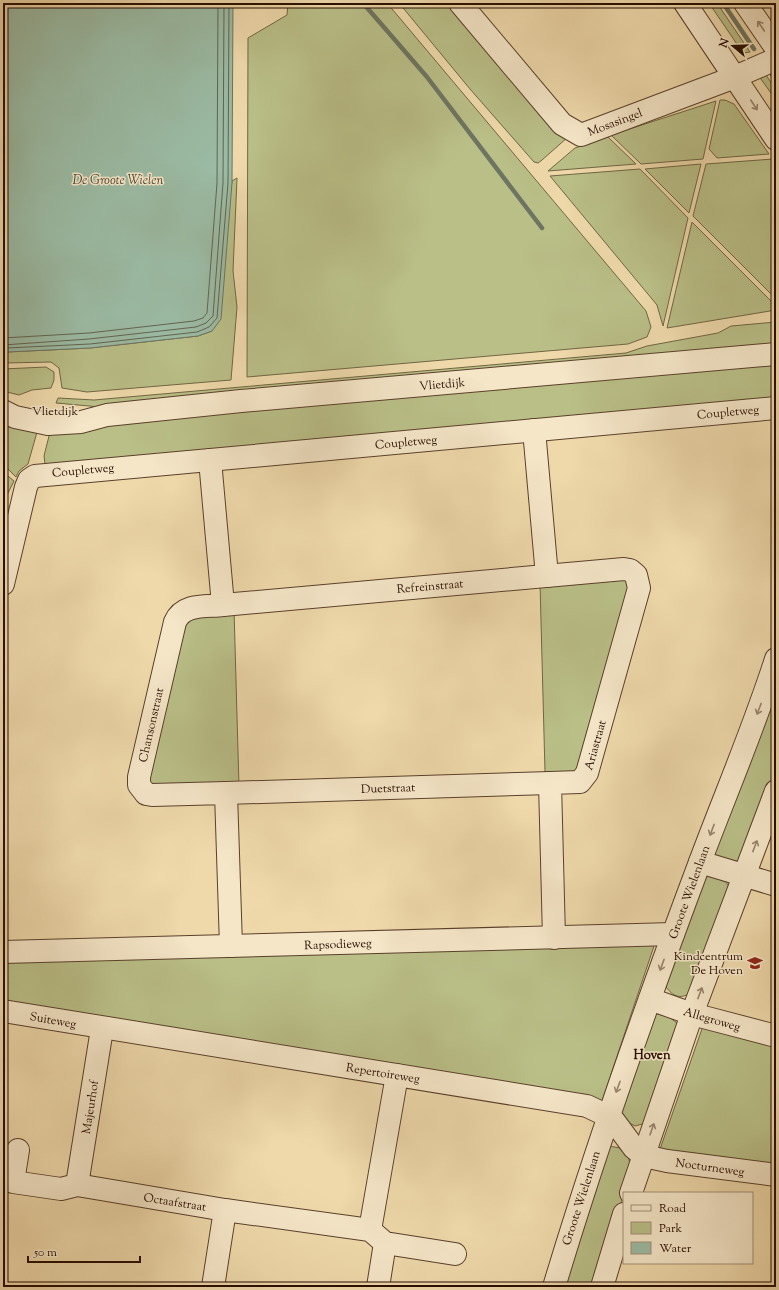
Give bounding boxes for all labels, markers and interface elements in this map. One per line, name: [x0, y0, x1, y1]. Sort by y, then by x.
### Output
one-way arrow: [757, 20, 765, 31]
north arrow: [713, 26, 753, 66]
text: N: [715, 36, 734, 51]
one-way arrow: [750, 99, 758, 110]
street label: Mosasingel: [585, 104, 646, 142]
water label: De Groote Wielen: [73, 172, 164, 190]
street label: Vlietdijk: [418, 374, 466, 396]
street label: Coupletweg: [696, 401, 760, 425]
street label: Vlietdijk: [32, 403, 78, 421]
street label: Coupletweg: [374, 431, 438, 455]
street label: Coupletweg: [51, 459, 115, 483]
street label: Refreinstraat: [396, 575, 464, 599]
street label: Chansonstraat: [135, 686, 169, 764]
one-way arrow: [755, 702, 763, 714]
street label: Ariastraat: [580, 718, 612, 772]
street label: Duetstraat: [361, 779, 416, 799]
one-way arrow: [708, 824, 716, 836]
one-way arrow: [752, 840, 760, 852]
street label: Groote Wielenlaan: [665, 843, 715, 942]
street label: Rapsodieweg: [304, 935, 372, 955]
place label: Kindcentrum De Hoven: [674, 948, 743, 980]
school or university icon: Kindcentrum De Hoven: [746, 954, 764, 972]
one-way arrow: [658, 958, 665, 971]
one-way arrow: [696, 988, 704, 1000]
street label: Allegroweg: [681, 1003, 742, 1037]
street label: Suiteweg: [28, 1008, 78, 1034]
district label: Hoven: [633, 1047, 671, 1065]
street label: Repertoireweg: [345, 1059, 421, 1089]
street label: Majeurhof: [78, 1078, 104, 1135]
one-way arrow: [613, 1081, 621, 1093]
one-way arrow: [648, 1124, 656, 1136]
street label: Groote Wielenlaan: [558, 1149, 606, 1248]
street label: Nocturneweg: [674, 1154, 746, 1182]
street label: Octaafstraat: [142, 1189, 208, 1217]
legend: [623, 1192, 753, 1264]
text: Road: [659, 1200, 686, 1218]
text: Park: [659, 1220, 682, 1238]
scale bar: [28, 1238, 140, 1264]
text: Water: [659, 1240, 692, 1258]
text: 50 m: [33, 1244, 57, 1262]

